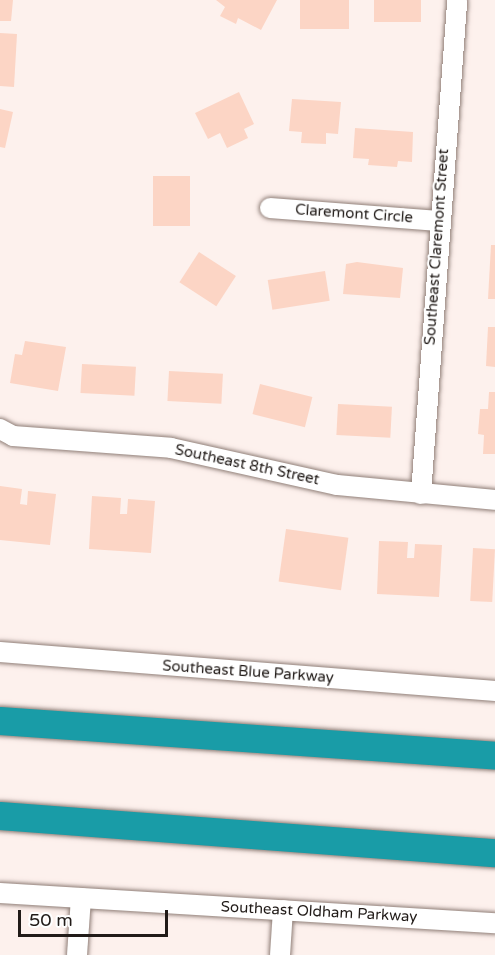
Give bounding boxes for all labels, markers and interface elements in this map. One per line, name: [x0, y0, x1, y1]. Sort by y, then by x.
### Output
street label: Southeast Claremont Street: [421, 148, 453, 346]
street label: Claremont Circle: [295, 201, 413, 227]
street label: Southeast 8th Street: [173, 441, 321, 489]
street label: Southeast Blue Parkway: [162, 657, 334, 687]
scale bar: [21, 898, 171, 936]
street label: Southeast Oldham Parkway: [220, 898, 418, 926]
text: 50 m: [29, 909, 73, 931]

